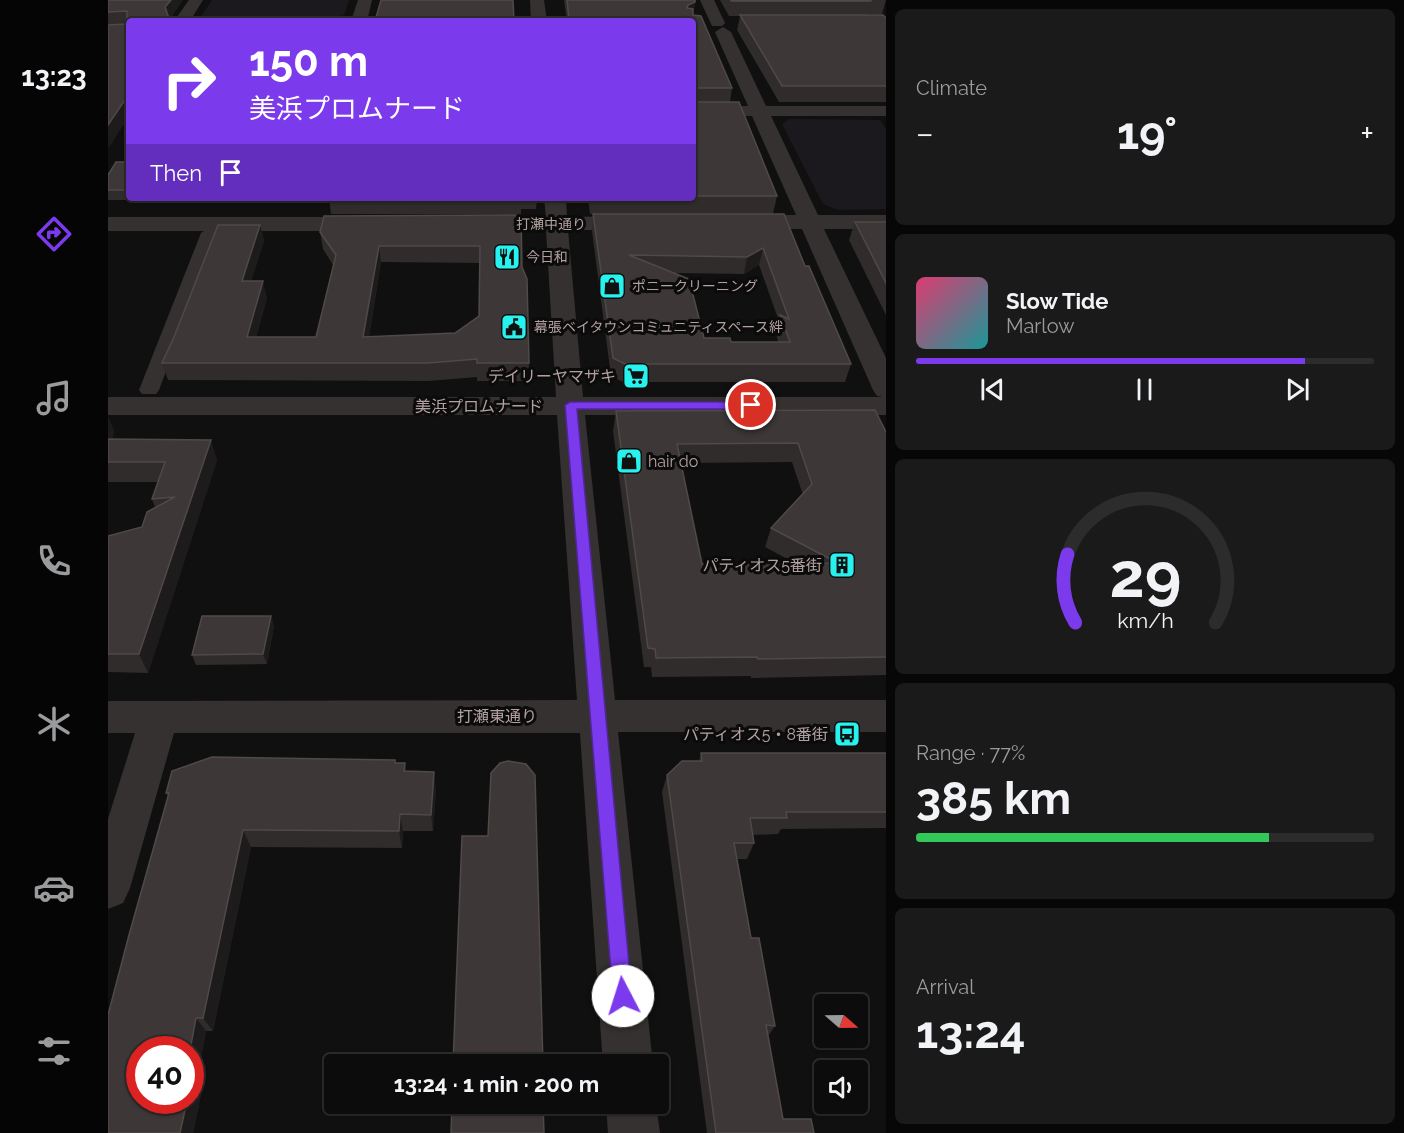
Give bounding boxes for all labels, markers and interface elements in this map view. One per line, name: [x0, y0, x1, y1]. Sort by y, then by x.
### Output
text: 150 m: [249, 37, 368, 86]
icon: right: [150, 42, 228, 120]
text: 13:23: [21, 61, 87, 92]
text: Climate: [916, 76, 987, 100]
text: 美浜プロムナード: [249, 93, 465, 124]
text: 19°: [1117, 107, 1177, 160]
text: −: [916, 114, 934, 153]
text: +: [1360, 114, 1374, 153]
icon: arrive: [214, 156, 247, 189]
text: Then: [150, 160, 202, 186]
icon: directions: [33, 213, 75, 255]
street label: 打瀬中通り: [516, 216, 586, 232]
restaurant icon: 今日和: [492, 242, 522, 272]
place label: 今日和: [526, 249, 568, 265]
shop icon: ポニークリーニング: [597, 271, 627, 301]
place label: ポニークリーニング: [632, 278, 758, 294]
text: Slow Tide: [1006, 288, 1108, 314]
public building icon: 幕張ベイタウンコミュニティスペース絆: [499, 312, 529, 342]
text: Marlow: [1006, 314, 1075, 338]
place label: 幕張ベイタウンコミュニティスペース絆: [534, 319, 783, 335]
supermarket icon: デイリーヤマザキ: [621, 361, 651, 391]
place label: デイリーヤマザキ: [488, 367, 616, 386]
icon: previous: [976, 373, 1009, 406]
icon: pause: [1128, 373, 1161, 406]
icon: next: [1281, 373, 1314, 406]
icon: music: [33, 377, 75, 419]
pin: [725, 379, 776, 430]
icon: arrive: [734, 388, 767, 421]
street label: 美浜プロムナード: [415, 397, 543, 416]
shop icon: hair do: [614, 446, 644, 476]
place label: hair do: [648, 452, 698, 471]
text: 29: [1109, 539, 1181, 613]
icon: phone: [33, 540, 75, 582]
building icon: パティオス5番街: [827, 550, 857, 580]
place label: パティオス5番街: [702, 556, 822, 575]
text: km/h: [1117, 609, 1173, 634]
icon: climate: [33, 703, 75, 745]
street label: 打瀬東通り: [457, 707, 537, 726]
bus stop icon: パティオス5・8番街: [832, 719, 862, 749]
place label: パティオス5・8番街: [683, 725, 828, 744]
text: Range · 77%: [916, 741, 1025, 765]
text: 385 km: [916, 772, 1071, 825]
icon: car: [33, 867, 75, 909]
position arrow: [591, 964, 655, 1028]
text: Arrival: [916, 975, 975, 999]
north arrow: [814, 994, 868, 1048]
map controls: [814, 994, 868, 1114]
text: 13:24: [916, 1006, 1026, 1059]
icon: filters: [33, 1030, 75, 1072]
speed limit sign: 40: [126, 1036, 204, 1114]
button: sound: [814, 1060, 868, 1114]
text: 13:24 · 1 min · 200 m: [394, 1071, 599, 1097]

